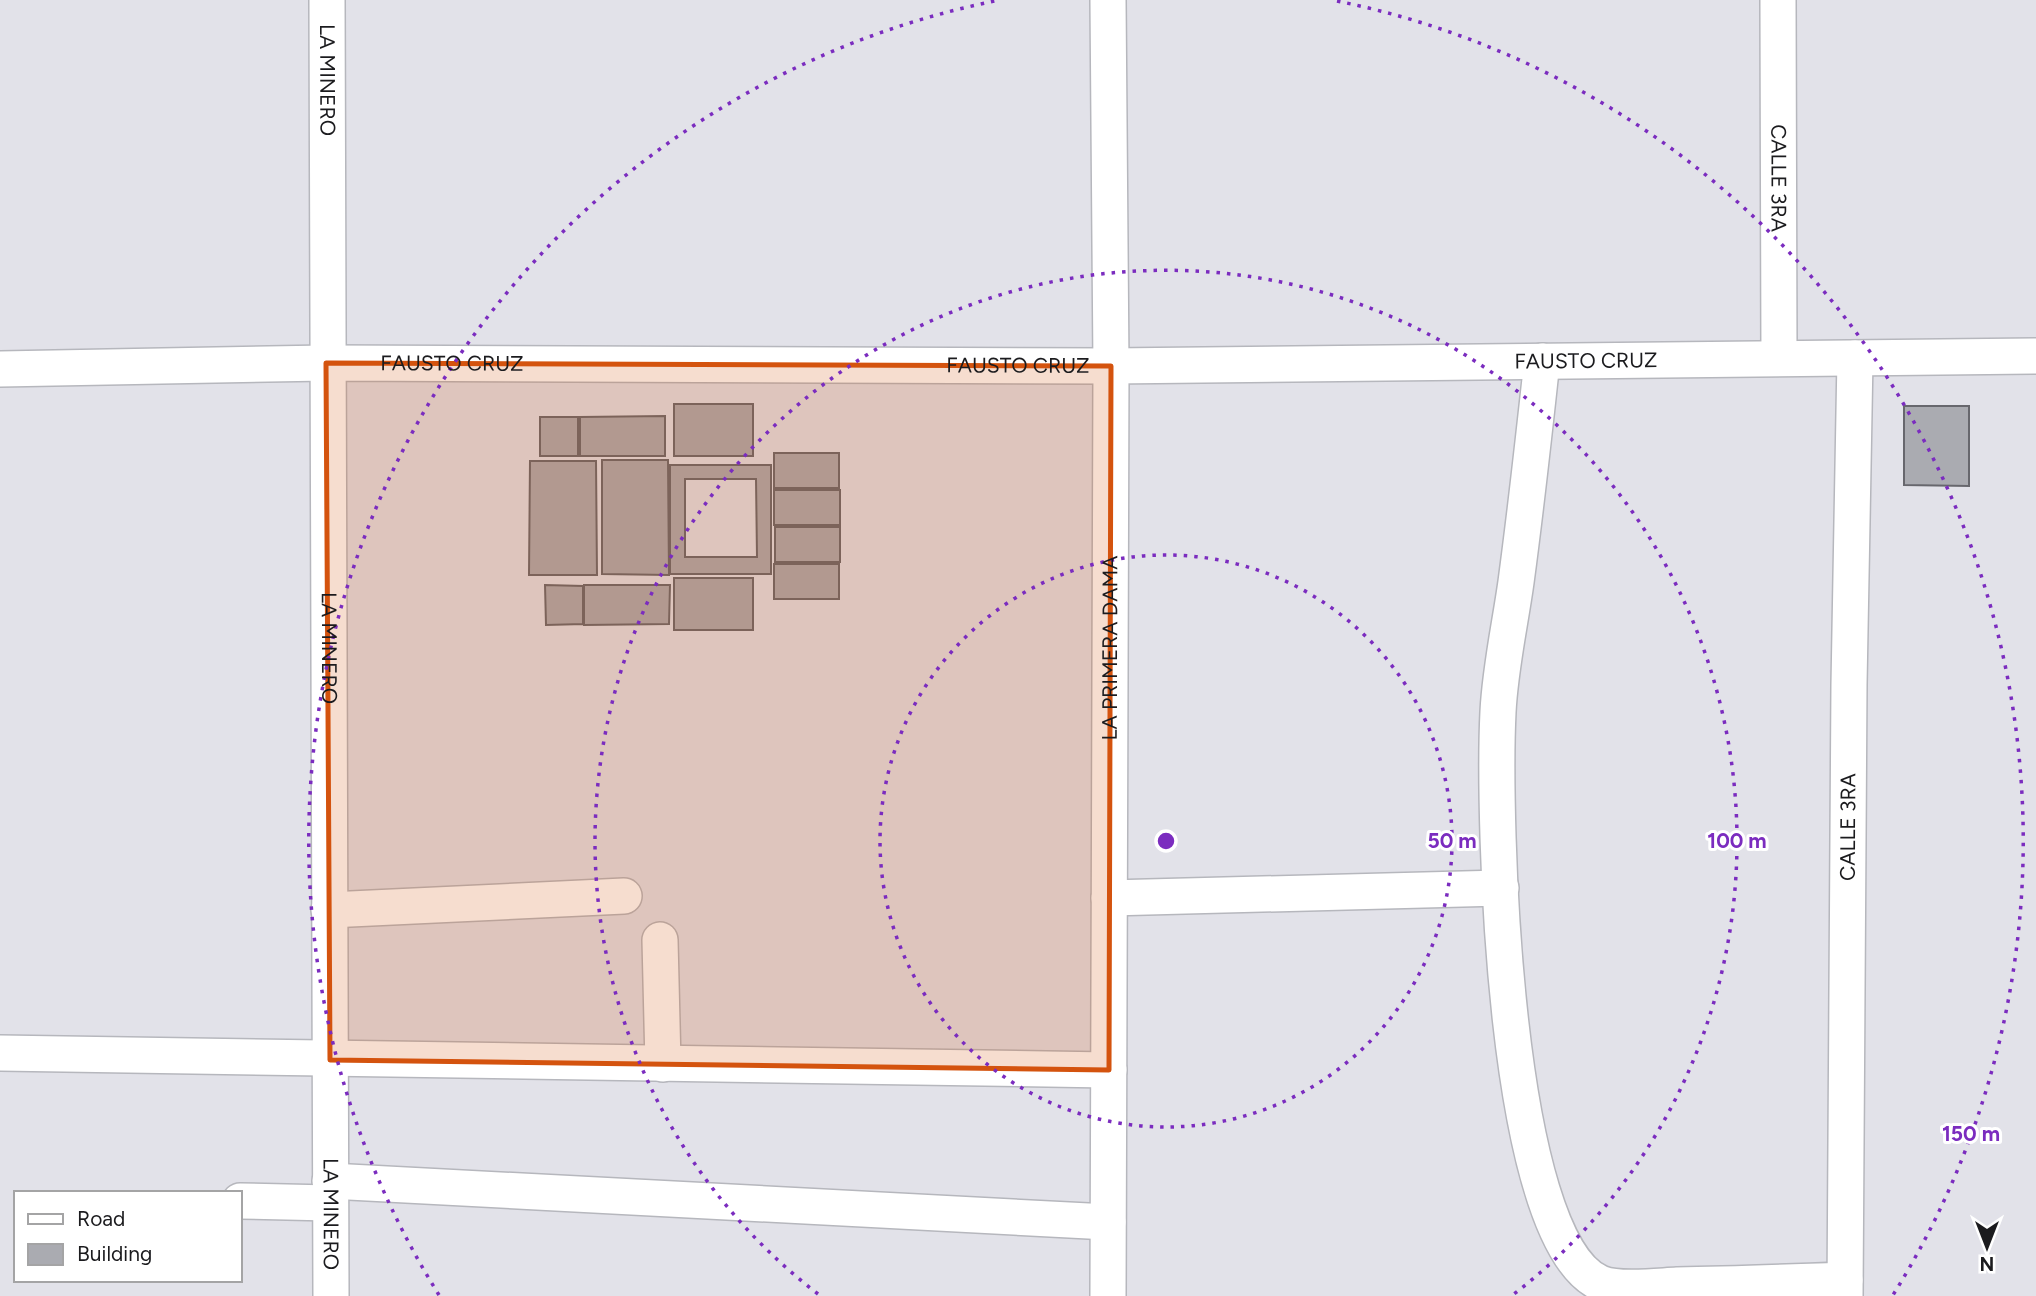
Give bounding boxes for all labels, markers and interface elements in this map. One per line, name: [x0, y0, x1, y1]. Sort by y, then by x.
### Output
street label: LA MINERO: [315, 24, 340, 136]
street label: CALLE 3RA: [1766, 124, 1792, 232]
street label: FAUSTO CRUZ: [1514, 347, 1658, 374]
street label: FAUSTO CRUZ: [380, 350, 524, 376]
street label: FAUSTO CRUZ: [946, 352, 1090, 378]
street label: LA PRIMERA DAMA: [1097, 556, 1122, 740]
street label: LA MINERO: [317, 592, 342, 704]
street label: CALLE 3RA: [1835, 773, 1860, 881]
text: 50 m: [1427, 828, 1477, 853]
text: 100 m: [1707, 828, 1767, 853]
centre of rings: [1154, 829, 1178, 853]
text: 150 m: [1942, 1121, 2000, 1146]
street label: LA MINERO: [319, 1158, 344, 1270]
legend: [14, 1191, 242, 1282]
text: Road: [77, 1206, 125, 1231]
north arrow: [1952, 1212, 2022, 1282]
text: Building: [77, 1241, 152, 1266]
text: N: [1980, 1252, 1994, 1275]

